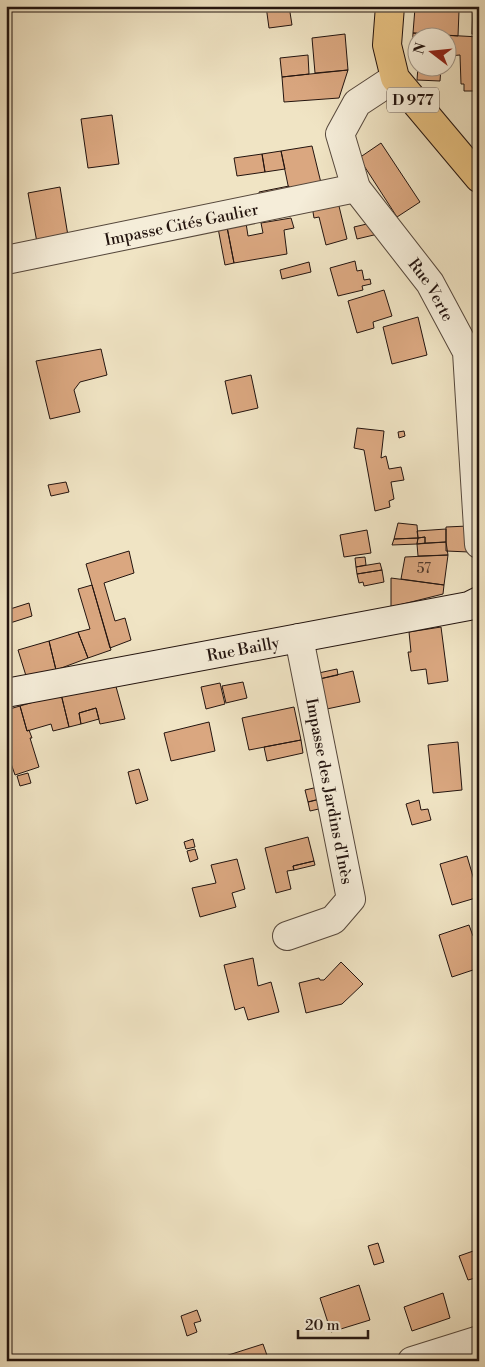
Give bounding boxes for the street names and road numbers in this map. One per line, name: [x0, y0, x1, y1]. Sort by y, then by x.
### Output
road number: D 977: [387, 88, 439, 112]
street label: Impasse Cités Gaulier: [103, 199, 260, 251]
street label: Rue Verte: [404, 255, 458, 325]
street label: Rue Bailly: [205, 633, 281, 666]
street label: Impasse des Jardins d'Inès: [301, 696, 357, 886]

